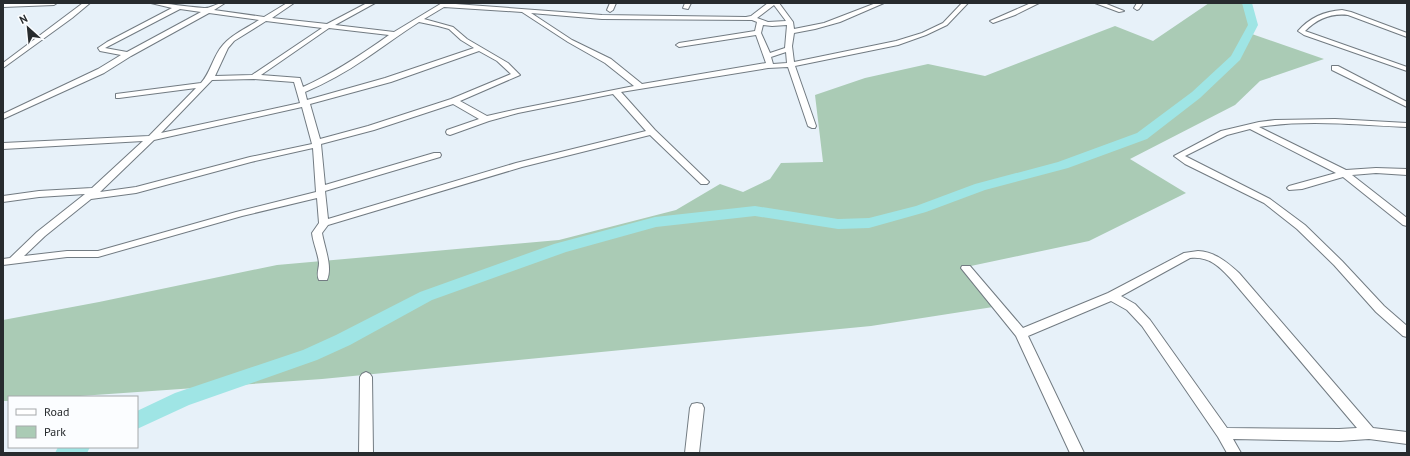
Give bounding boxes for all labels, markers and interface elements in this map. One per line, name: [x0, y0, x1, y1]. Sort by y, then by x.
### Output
north arrow: [8, 8, 48, 48]
text: N: [17, 11, 30, 27]
legend: [8, 396, 138, 448]
text: Road: [44, 404, 69, 419]
text: Park: [44, 424, 66, 439]

